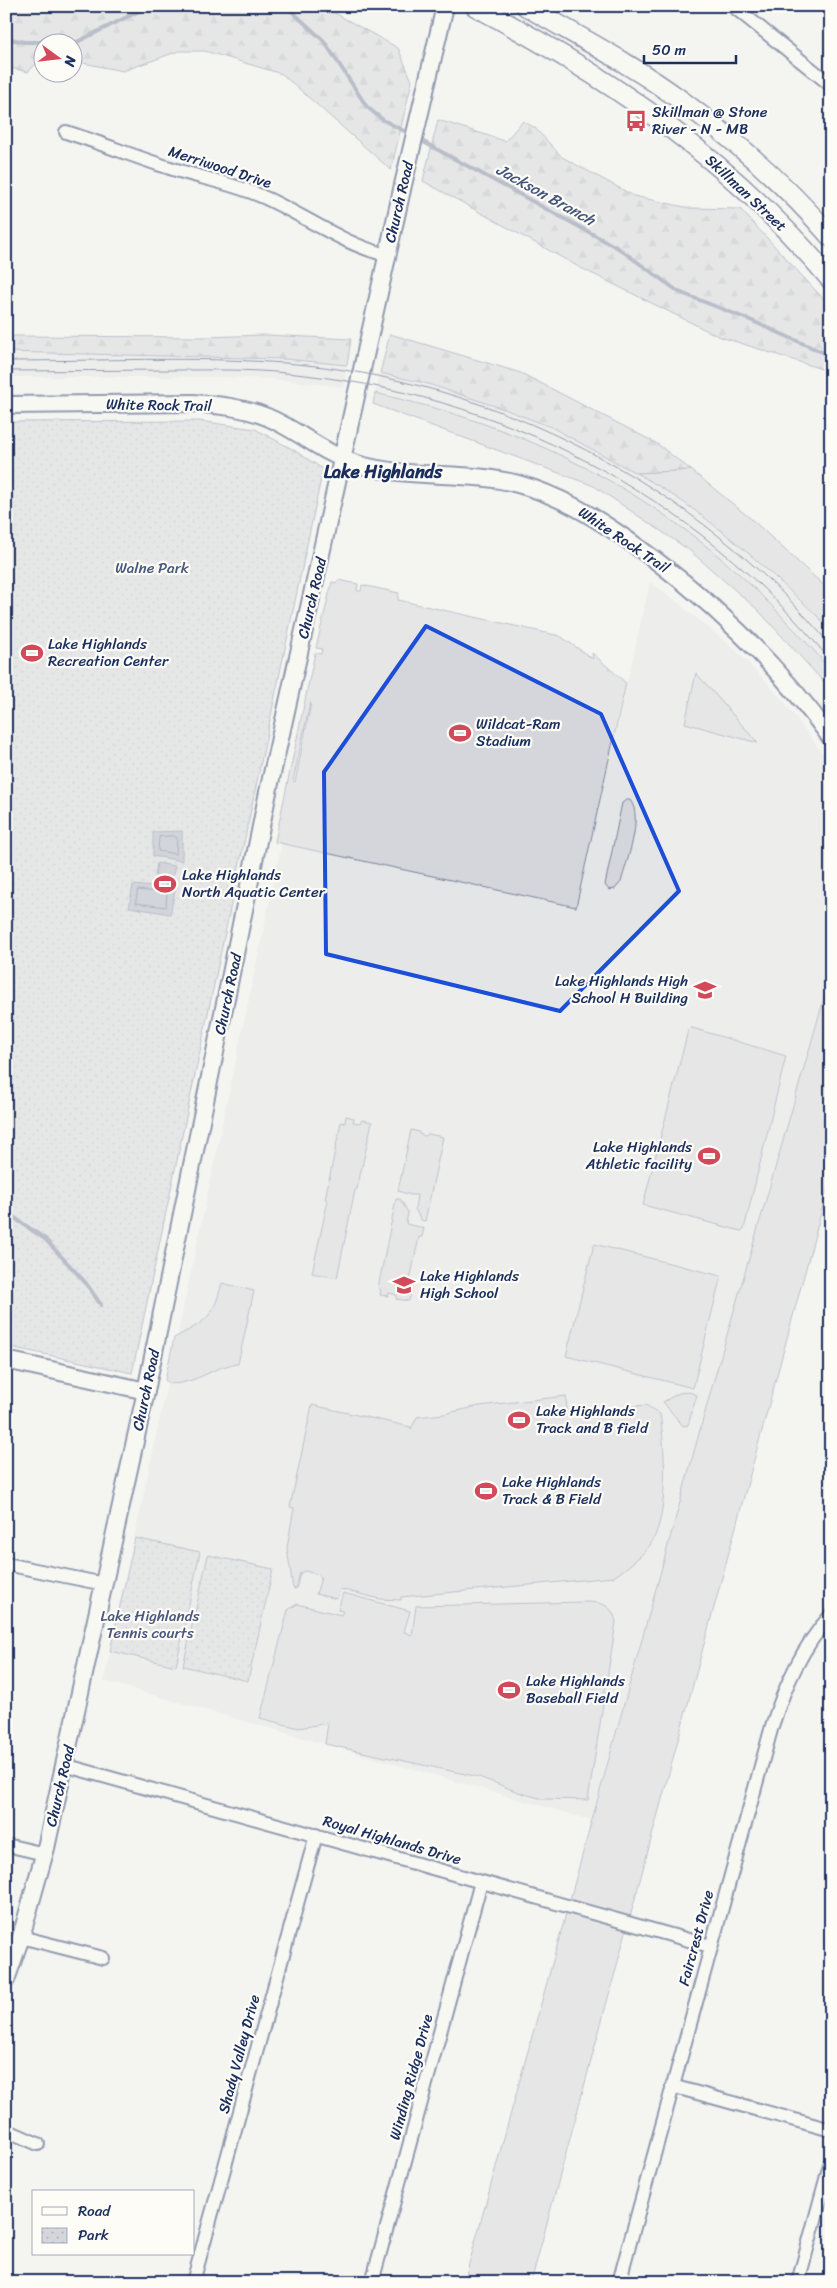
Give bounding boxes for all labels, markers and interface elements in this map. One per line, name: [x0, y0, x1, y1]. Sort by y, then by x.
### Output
north arrow: [32, 32, 82, 82]
scale bar: [644, 32, 737, 64]
text: 50 m: [652, 37, 687, 63]
text: N: [57, 52, 84, 69]
place label: Skillman @ Stone River - N - MB: [652, 99, 768, 142]
bus stop icon: Skillman @ Stone River - N - MB: [623, 108, 649, 134]
street label: Merriwood Drive: [165, 138, 275, 196]
street label: Skillman Street: [699, 148, 793, 238]
water label: Jackson Branch: [491, 155, 602, 234]
street label: Church Road: [377, 158, 421, 245]
street label: White Rock Trail: [106, 391, 213, 419]
district label: Lake Highlands: [324, 456, 443, 488]
street label: White Rock Trail: [573, 500, 676, 581]
street label: Church Road: [290, 554, 334, 641]
park label: Walne Park: [115, 555, 190, 581]
place label: Lake Highlands Recreation Center: [48, 631, 169, 674]
sports icon: Lake Highlands Recreation Center: [19, 640, 45, 666]
place label: Wildcat-Ram Stadium: [476, 711, 561, 754]
sports icon: Wildcat-Ram Stadium: [447, 720, 473, 746]
place label: Lake Highlands North Aquatic Center: [182, 862, 326, 905]
sports icon: Lake Highlands North Aquatic Center: [152, 871, 178, 897]
street label: Church Road: [207, 950, 250, 1037]
place label: Lake Highlands High School H Building: [555, 968, 688, 1011]
school or university icon: Lake Highlands High School H Building: [692, 977, 718, 1003]
place label: Lake Highlands Athletic facility: [585, 1134, 692, 1177]
sports icon: Lake Highlands Athletic facility: [696, 1143, 722, 1169]
place label: Lake Highlands High School: [420, 1263, 519, 1306]
school or university icon: Lake Highlands High School: [391, 1272, 417, 1298]
street label: Church Road: [125, 1346, 168, 1433]
place label: Lake Highlands Track and B field: [536, 1398, 649, 1441]
sports icon: Lake Highlands Track and B field: [506, 1407, 532, 1433]
place label: Lake Highlands Track & B Field: [502, 1469, 602, 1512]
sports icon: Lake Highlands Track & B Field: [473, 1478, 499, 1504]
park label: Lake Highlands Tennis courts: [101, 1603, 200, 1646]
place label: Lake Highlands Baseball Field: [526, 1668, 625, 1711]
sports icon: Lake Highlands Baseball Field: [496, 1677, 522, 1703]
street label: Church Road: [38, 1742, 82, 1829]
street label: Royal Highlands Drive: [320, 1808, 465, 1872]
street label: Faircrest Drive: [671, 1887, 721, 1989]
street label: Shady Valley Drive: [211, 1991, 267, 2116]
street label: Winding Ridge Drive: [382, 2011, 440, 2143]
legend: [32, 2190, 195, 2256]
text: Road: [78, 2198, 111, 2224]
text: Park: [78, 2222, 109, 2248]

